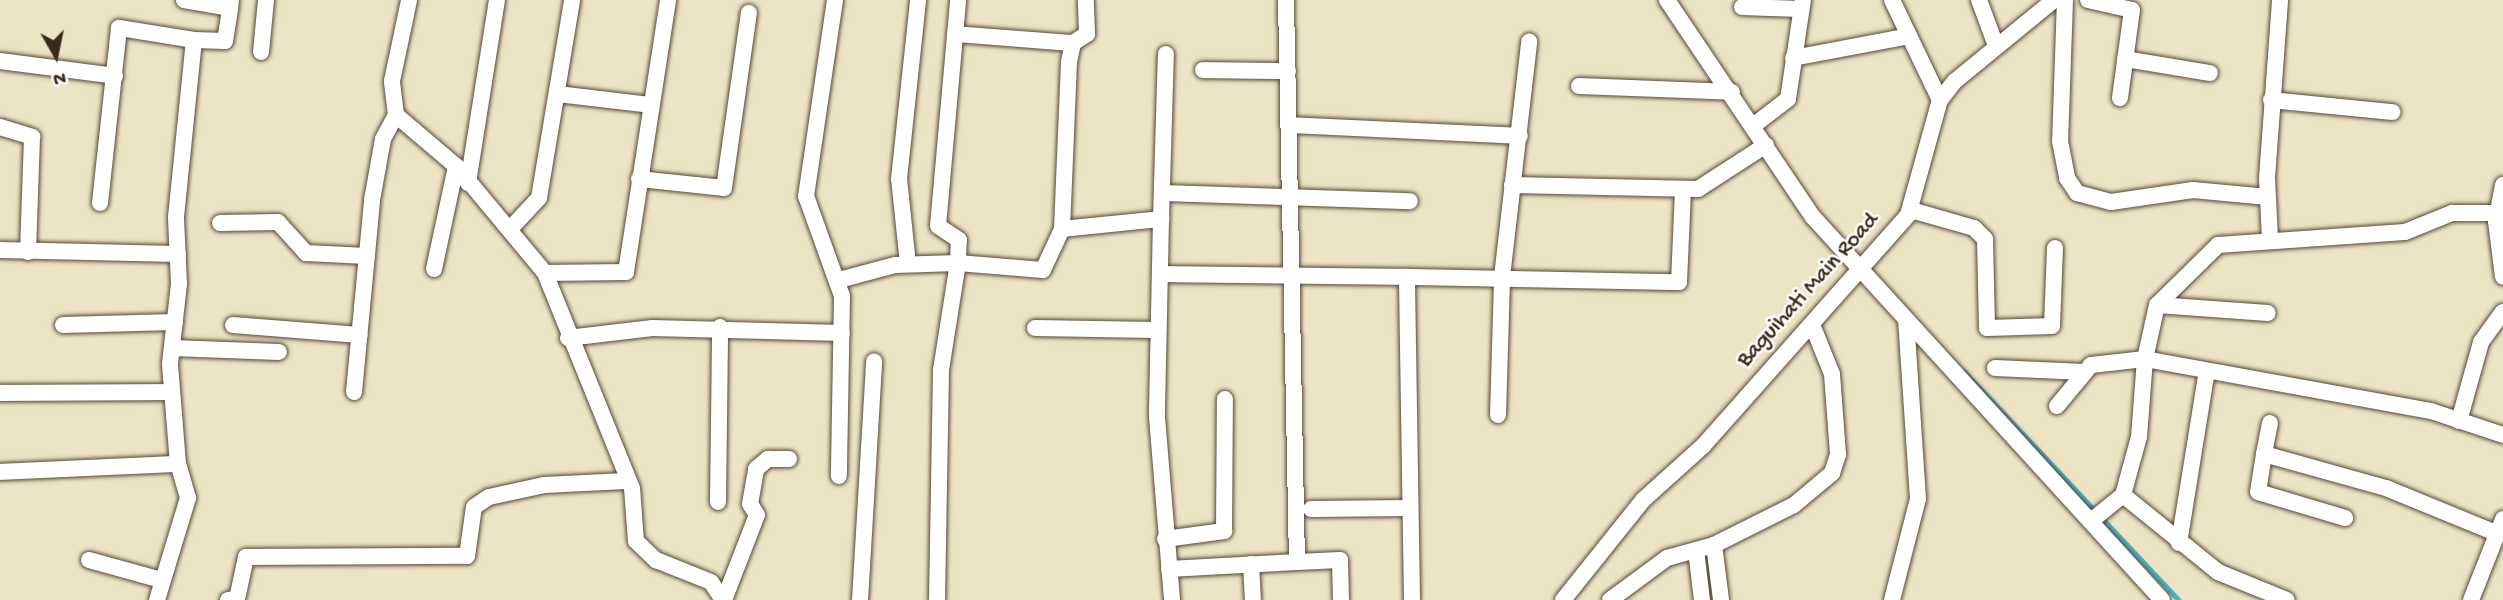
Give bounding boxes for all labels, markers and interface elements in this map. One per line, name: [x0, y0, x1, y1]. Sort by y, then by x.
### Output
north arrow: [21, 21, 91, 91]
text: N: [51, 65, 67, 90]
street label: Baguihati Main Road: [1732, 208, 1886, 374]

